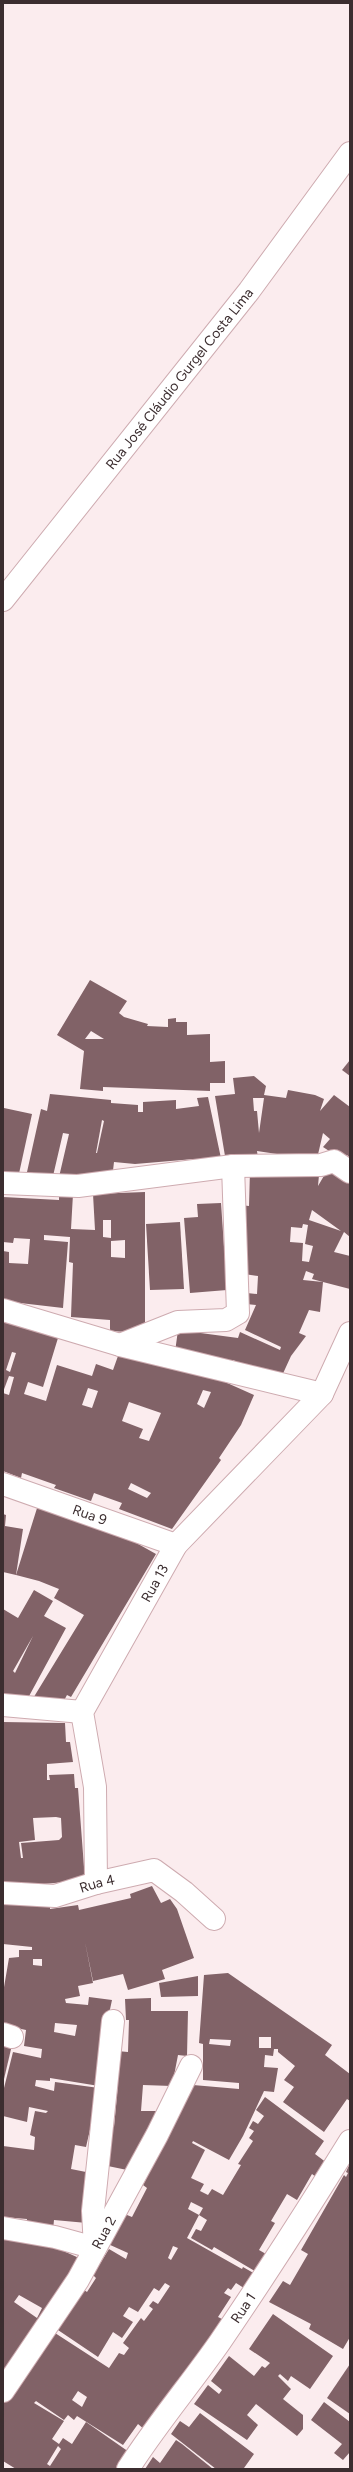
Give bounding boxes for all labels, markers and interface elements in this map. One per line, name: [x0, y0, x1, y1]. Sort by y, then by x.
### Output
street label: Rua José Cláudio Gurgel Costa Lima: [102, 285, 257, 473]
street label: Rua 9: [70, 1501, 109, 1529]
street label: Rua 13: [138, 1562, 172, 1605]
street label: Rua 4: [77, 1871, 117, 1897]
street label: Rua 2: [88, 2213, 120, 2252]
street label: Rua 1: [227, 2290, 260, 2327]

